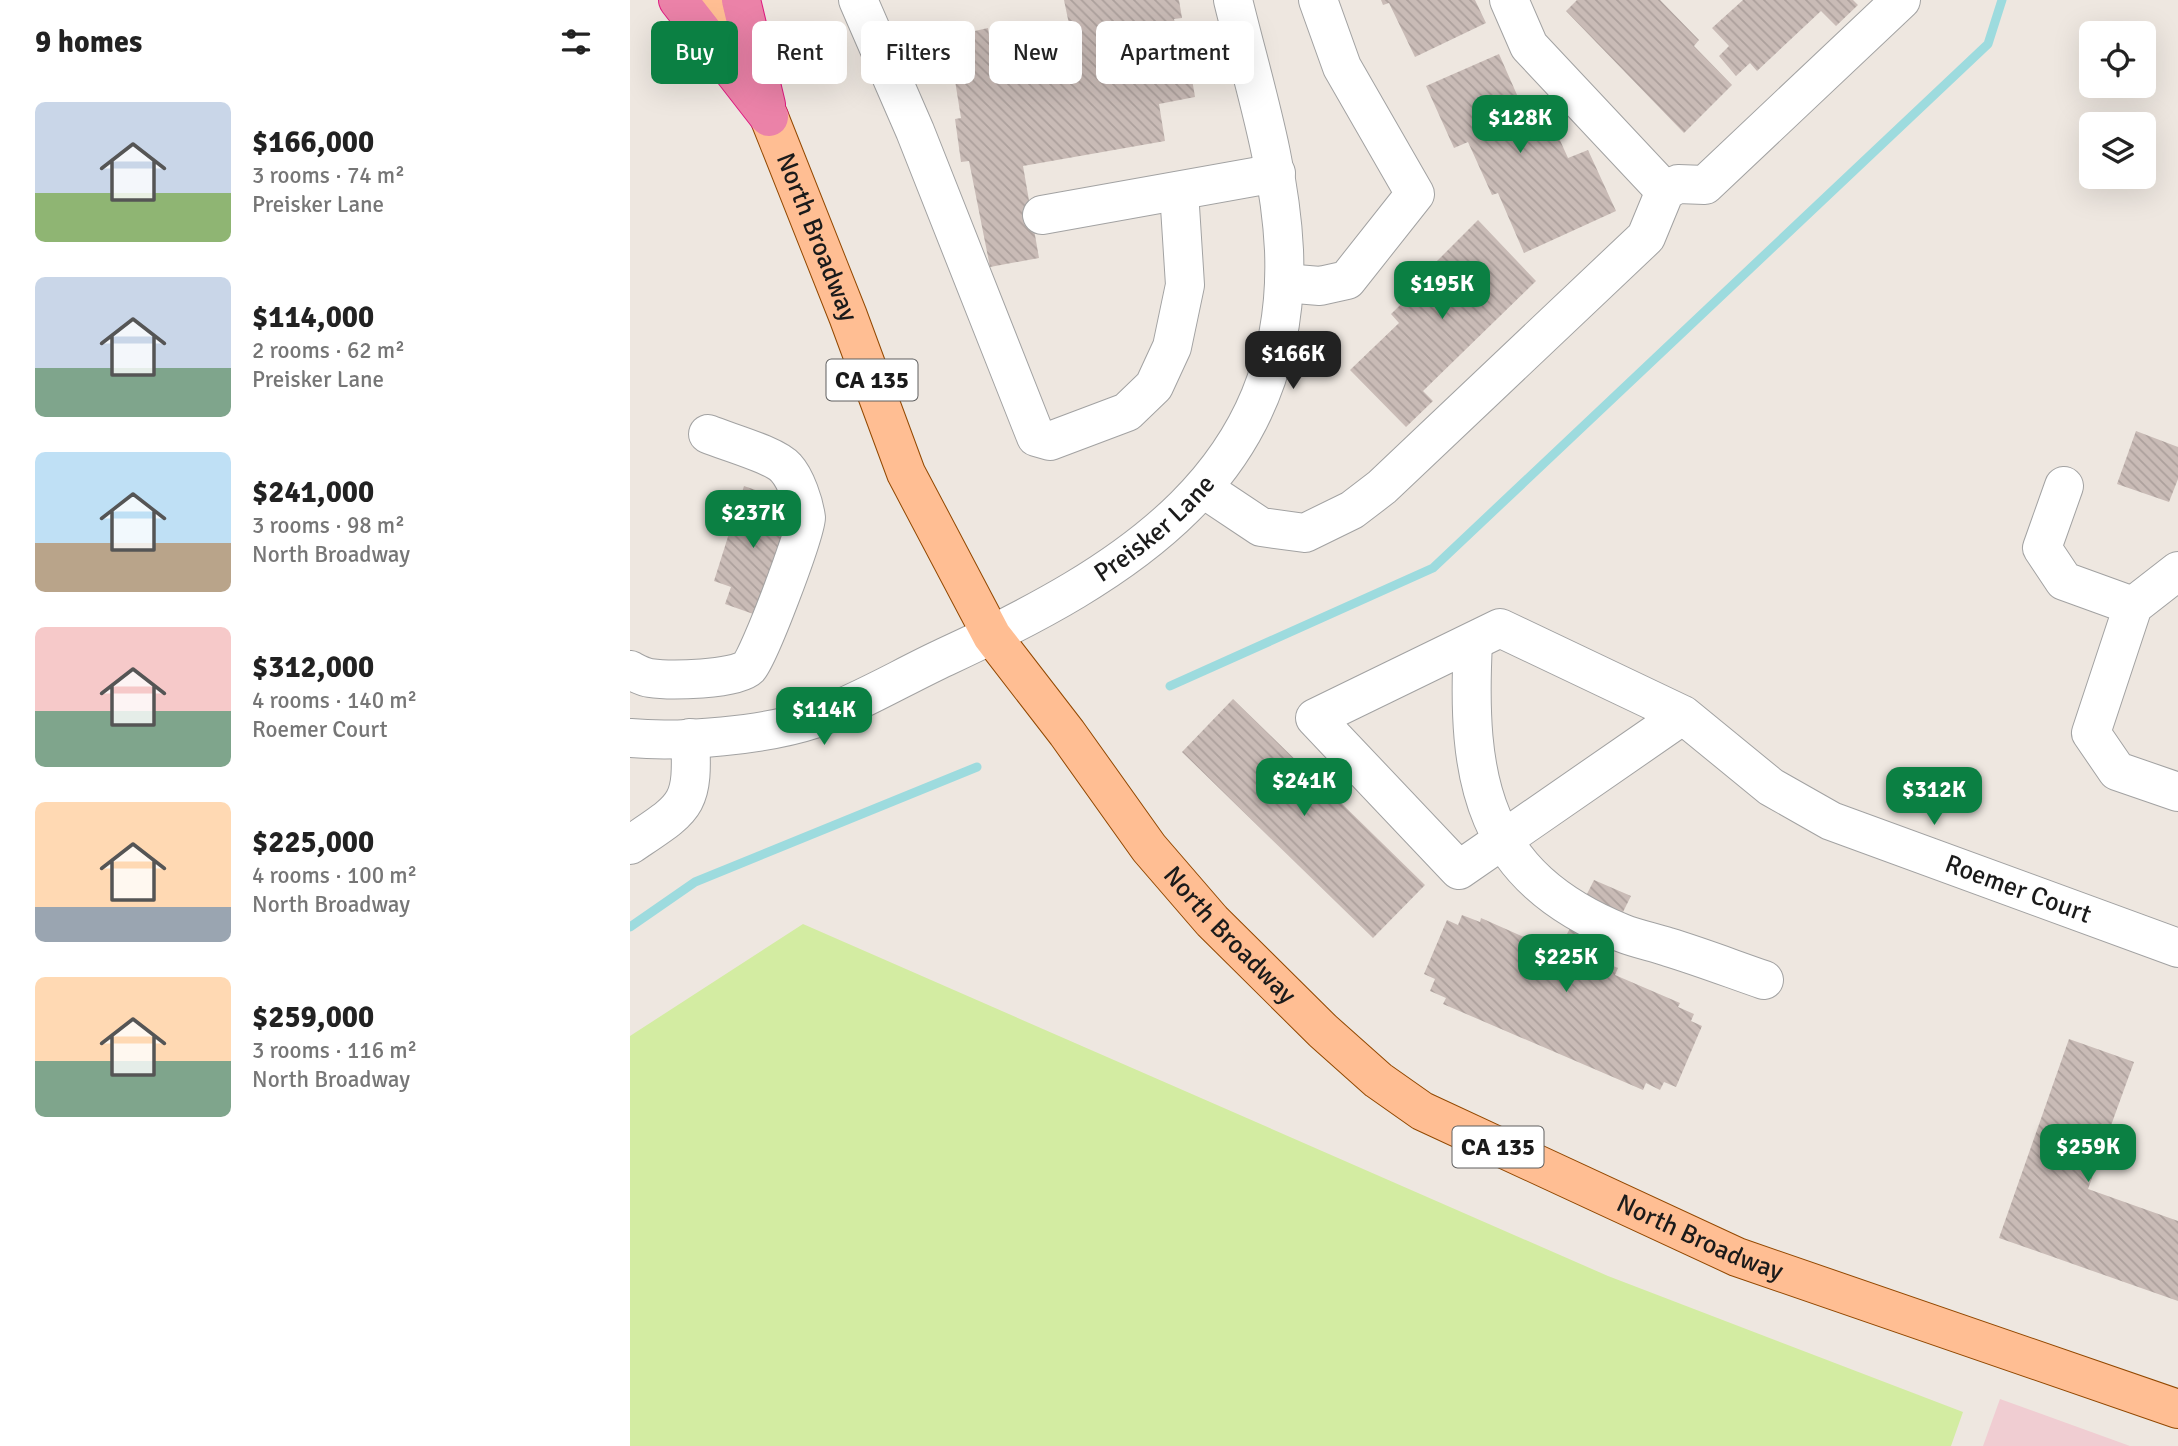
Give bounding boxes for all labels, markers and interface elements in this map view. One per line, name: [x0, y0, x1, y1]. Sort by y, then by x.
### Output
chip: Buy: [651, 21, 738, 84]
chip: Rent: [752, 21, 847, 84]
chip: Filters: [861, 21, 975, 84]
chip: New: [989, 21, 1082, 84]
chip: Apartment: [1096, 21, 1254, 84]
map controls: [2079, 21, 2156, 189]
button: locate: [2079, 21, 2156, 98]
icon: filters: [557, 23, 595, 61]
text: 9 homes: [35, 24, 142, 61]
pin: $128K: [1471, 96, 1569, 155]
text: $128K: [1488, 103, 1552, 132]
button: layers: [2079, 112, 2156, 189]
text: $166,000: [252, 124, 374, 161]
icon: home: [91, 130, 175, 214]
street label: North Broadway: [769, 148, 865, 326]
text: 3 rooms · 74 m²: [252, 161, 405, 190]
text: Preisker Lane: [252, 190, 384, 219]
pin: $195K: [1393, 262, 1491, 321]
text: $195K: [1410, 269, 1474, 298]
text: $114,000: [252, 299, 374, 336]
icon: home: [91, 305, 175, 389]
pin: $166K: [1244, 332, 1342, 391]
text: 2 rooms · 62 m²: [252, 336, 405, 365]
text: $166K: [1261, 339, 1325, 368]
road number: CA 135: [826, 360, 918, 400]
text: Preisker Lane: [252, 365, 384, 394]
street label: Preisker Lane: [1088, 469, 1222, 589]
text: $241,000: [252, 474, 374, 511]
icon: home: [91, 480, 175, 564]
pin: $237K: [704, 490, 802, 550]
text: $237K: [721, 498, 785, 527]
text: 3 rooms · 98 m²: [252, 511, 405, 540]
text: North Broadway: [252, 540, 410, 569]
text: $312,000: [252, 649, 374, 686]
icon: home: [91, 655, 175, 739]
text: 4 rooms · 140 m²: [252, 686, 417, 715]
pin: $114K: [775, 688, 873, 747]
text: $114K: [792, 695, 856, 724]
text: Roemer Court: [252, 715, 388, 744]
pin: $241K: [1255, 758, 1353, 818]
text: $241K: [1272, 766, 1336, 795]
pin: $312K: [1885, 768, 1983, 827]
text: $312K: [1902, 775, 1966, 804]
text: $225,000: [252, 824, 374, 861]
icon: home: [91, 830, 175, 914]
street label: Roemer Court: [1941, 848, 2096, 931]
street label: North Broadway: [1156, 860, 1303, 1011]
text: 4 rooms · 100 m²: [252, 861, 417, 890]
text: North Broadway: [252, 890, 410, 919]
pin: $225K: [1517, 934, 1615, 994]
text: $225K: [1534, 942, 1598, 971]
text: $259,000: [252, 999, 374, 1036]
icon: home: [91, 1005, 175, 1089]
text: 3 rooms · 116 m²: [252, 1036, 417, 1065]
text: North Broadway: [252, 1065, 410, 1094]
pin: $259K: [2039, 1124, 2137, 1184]
road number: CA 135: [1452, 1126, 1544, 1168]
text: $259K: [2056, 1132, 2120, 1161]
street label: North Broadway: [1611, 1187, 1787, 1288]

